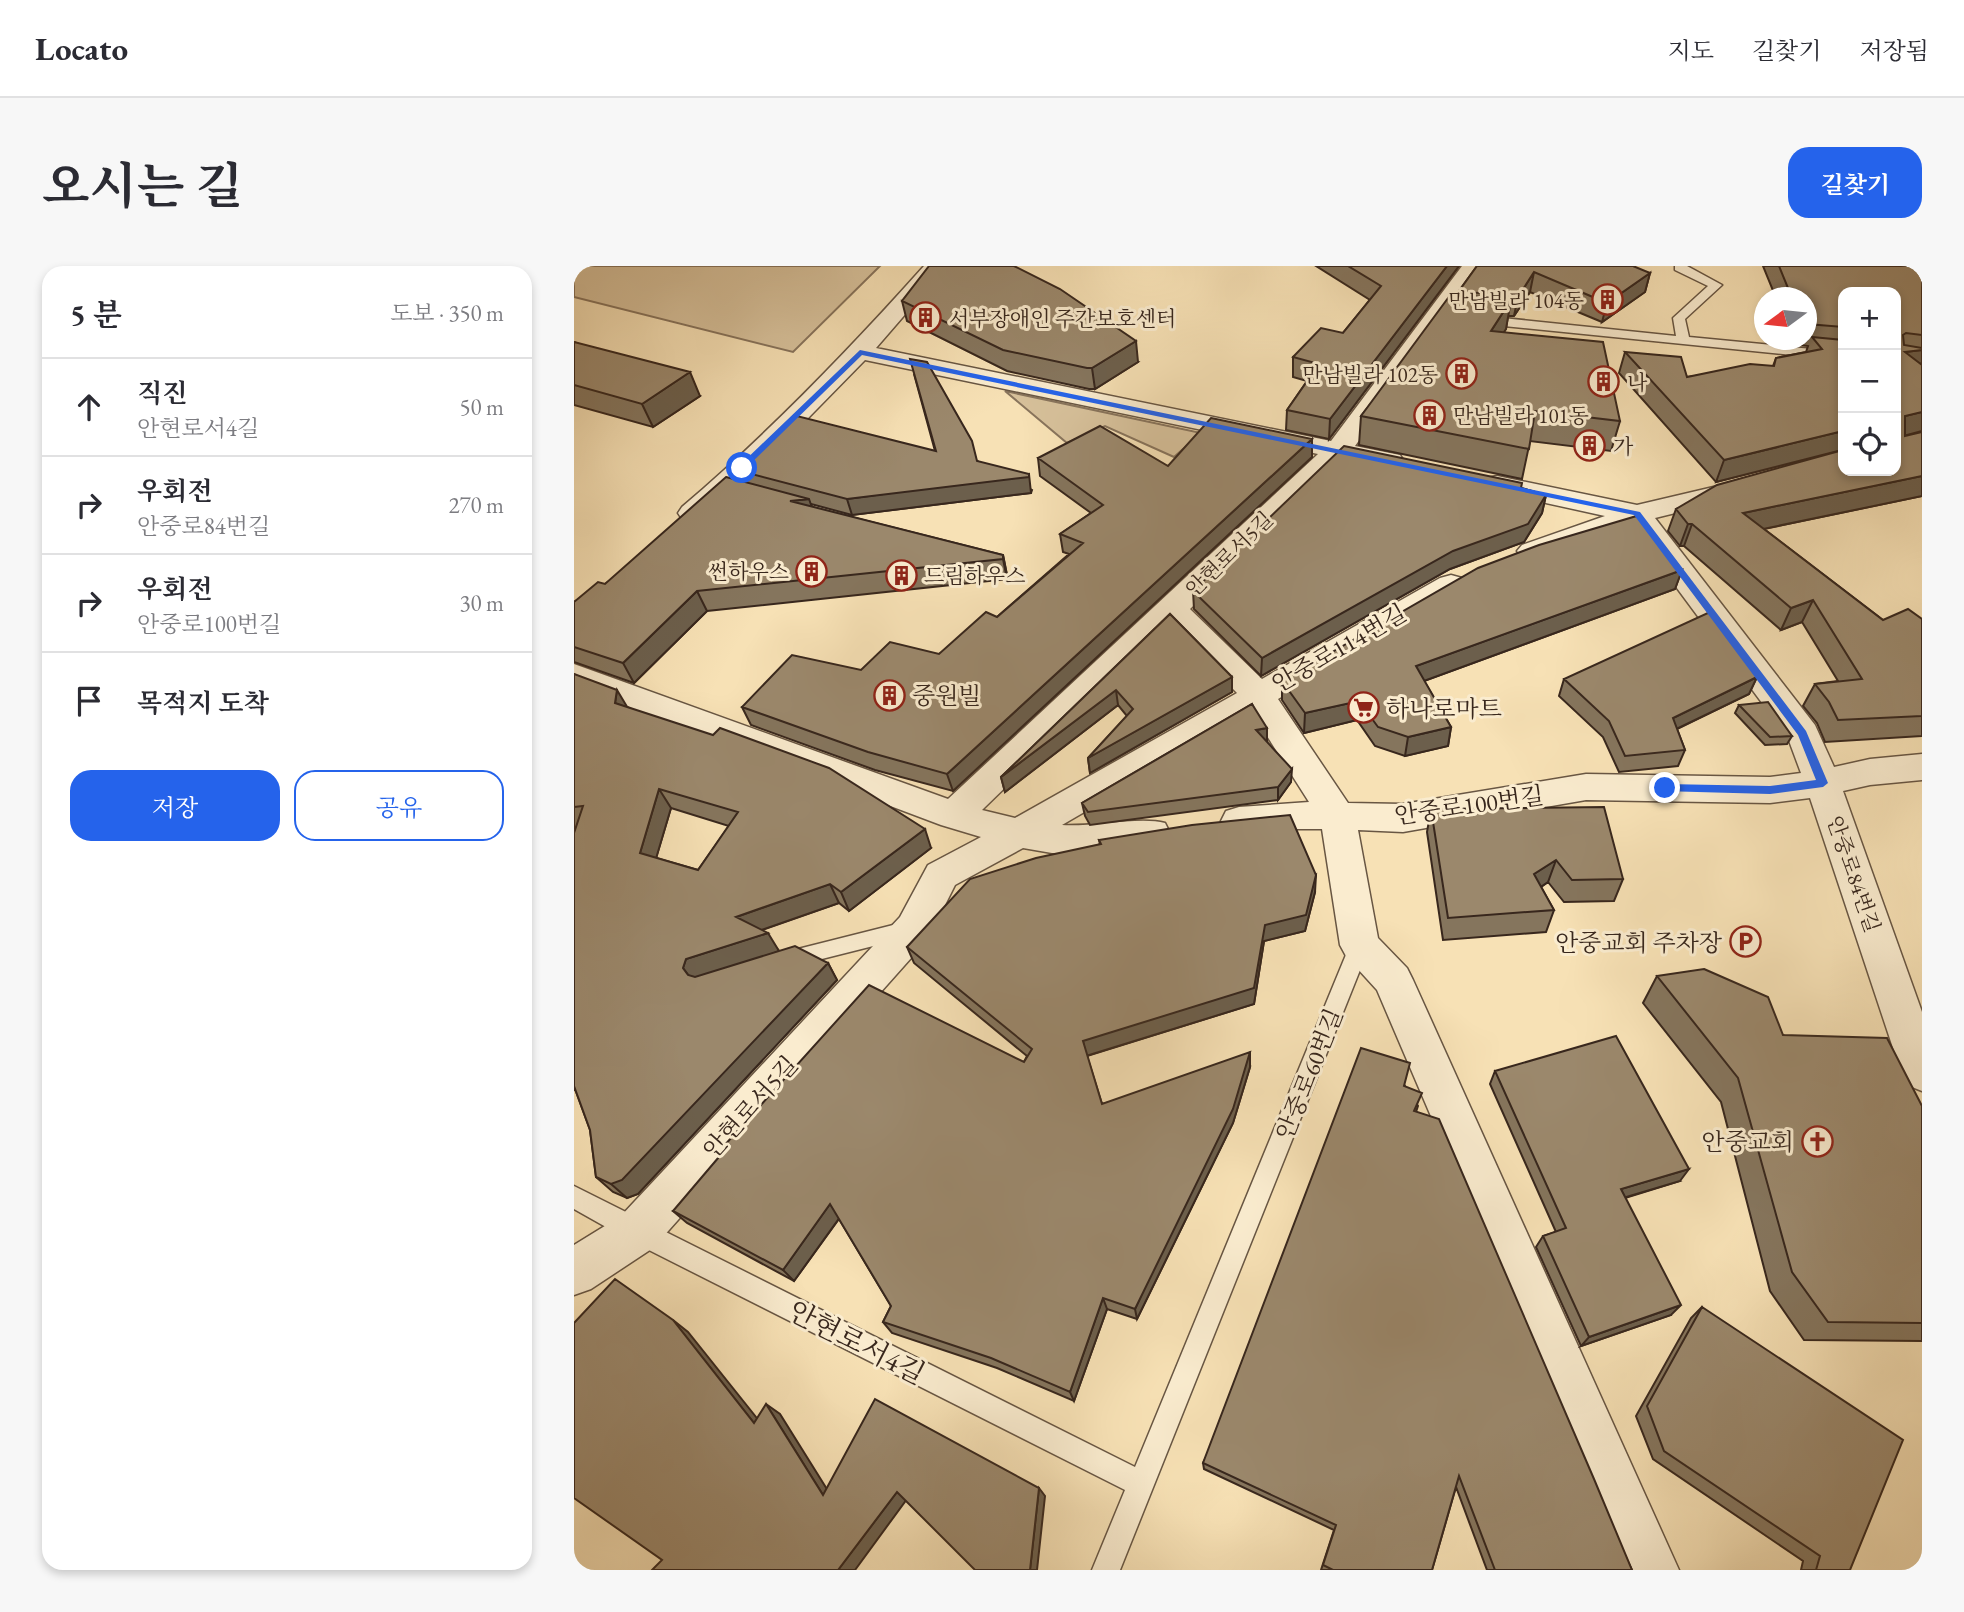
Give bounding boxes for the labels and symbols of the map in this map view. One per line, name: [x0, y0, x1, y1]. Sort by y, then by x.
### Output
building icon: 만남빌라 104동: [1590, 283, 1624, 317]
place label: 만남빌라 104동: [1448, 287, 1584, 314]
north arrow: [1754, 287, 1817, 350]
building icon: 서부장애인 주간보호센터: [909, 301, 943, 335]
place label: 서부장애인 주간보호센터: [949, 305, 1176, 332]
building icon: 만남빌라 102동: [1444, 357, 1478, 391]
place label: 만남빌라 102동: [1302, 361, 1438, 388]
building icon: 나: [1587, 365, 1621, 399]
place label: 나: [1627, 369, 1648, 396]
building icon: 만남빌라 101동: [1413, 398, 1447, 432]
place label: 만남빌라 101동: [1453, 402, 1589, 429]
building icon: 가: [1573, 429, 1607, 463]
place label: 가: [1613, 433, 1634, 460]
route start: [726, 452, 757, 483]
street label: 안현로서5길: [1180, 506, 1278, 602]
building icon: 썬하우스: [795, 554, 829, 588]
place label: 썬하우스: [708, 558, 789, 585]
building icon: 드림하우스: [884, 558, 918, 592]
place label: 드림하우스: [924, 562, 1025, 589]
street label: 안중로114번길: [1266, 597, 1412, 699]
building icon: 중원빌: [872, 678, 906, 712]
place label: 중원빌: [912, 680, 982, 711]
supermarket icon: 하나로마트: [1346, 691, 1380, 725]
place label: 하나로마트: [1386, 693, 1502, 724]
route end: [1649, 772, 1680, 803]
street label: 안중로100번길: [1392, 779, 1546, 831]
street label: 안중로84번길: [1821, 812, 1887, 936]
parking icon: 안중교회 주차장: [1728, 925, 1762, 959]
place label: 안중교회 주차장: [1555, 927, 1723, 958]
street label: 안중로60번길: [1269, 1004, 1349, 1144]
street label: 안현로서5길: [696, 1049, 804, 1165]
church icon: 안중교회: [1800, 1124, 1834, 1158]
place label: 안중교회: [1701, 1126, 1794, 1157]
street label: 안현로서4길: [783, 1292, 931, 1392]

